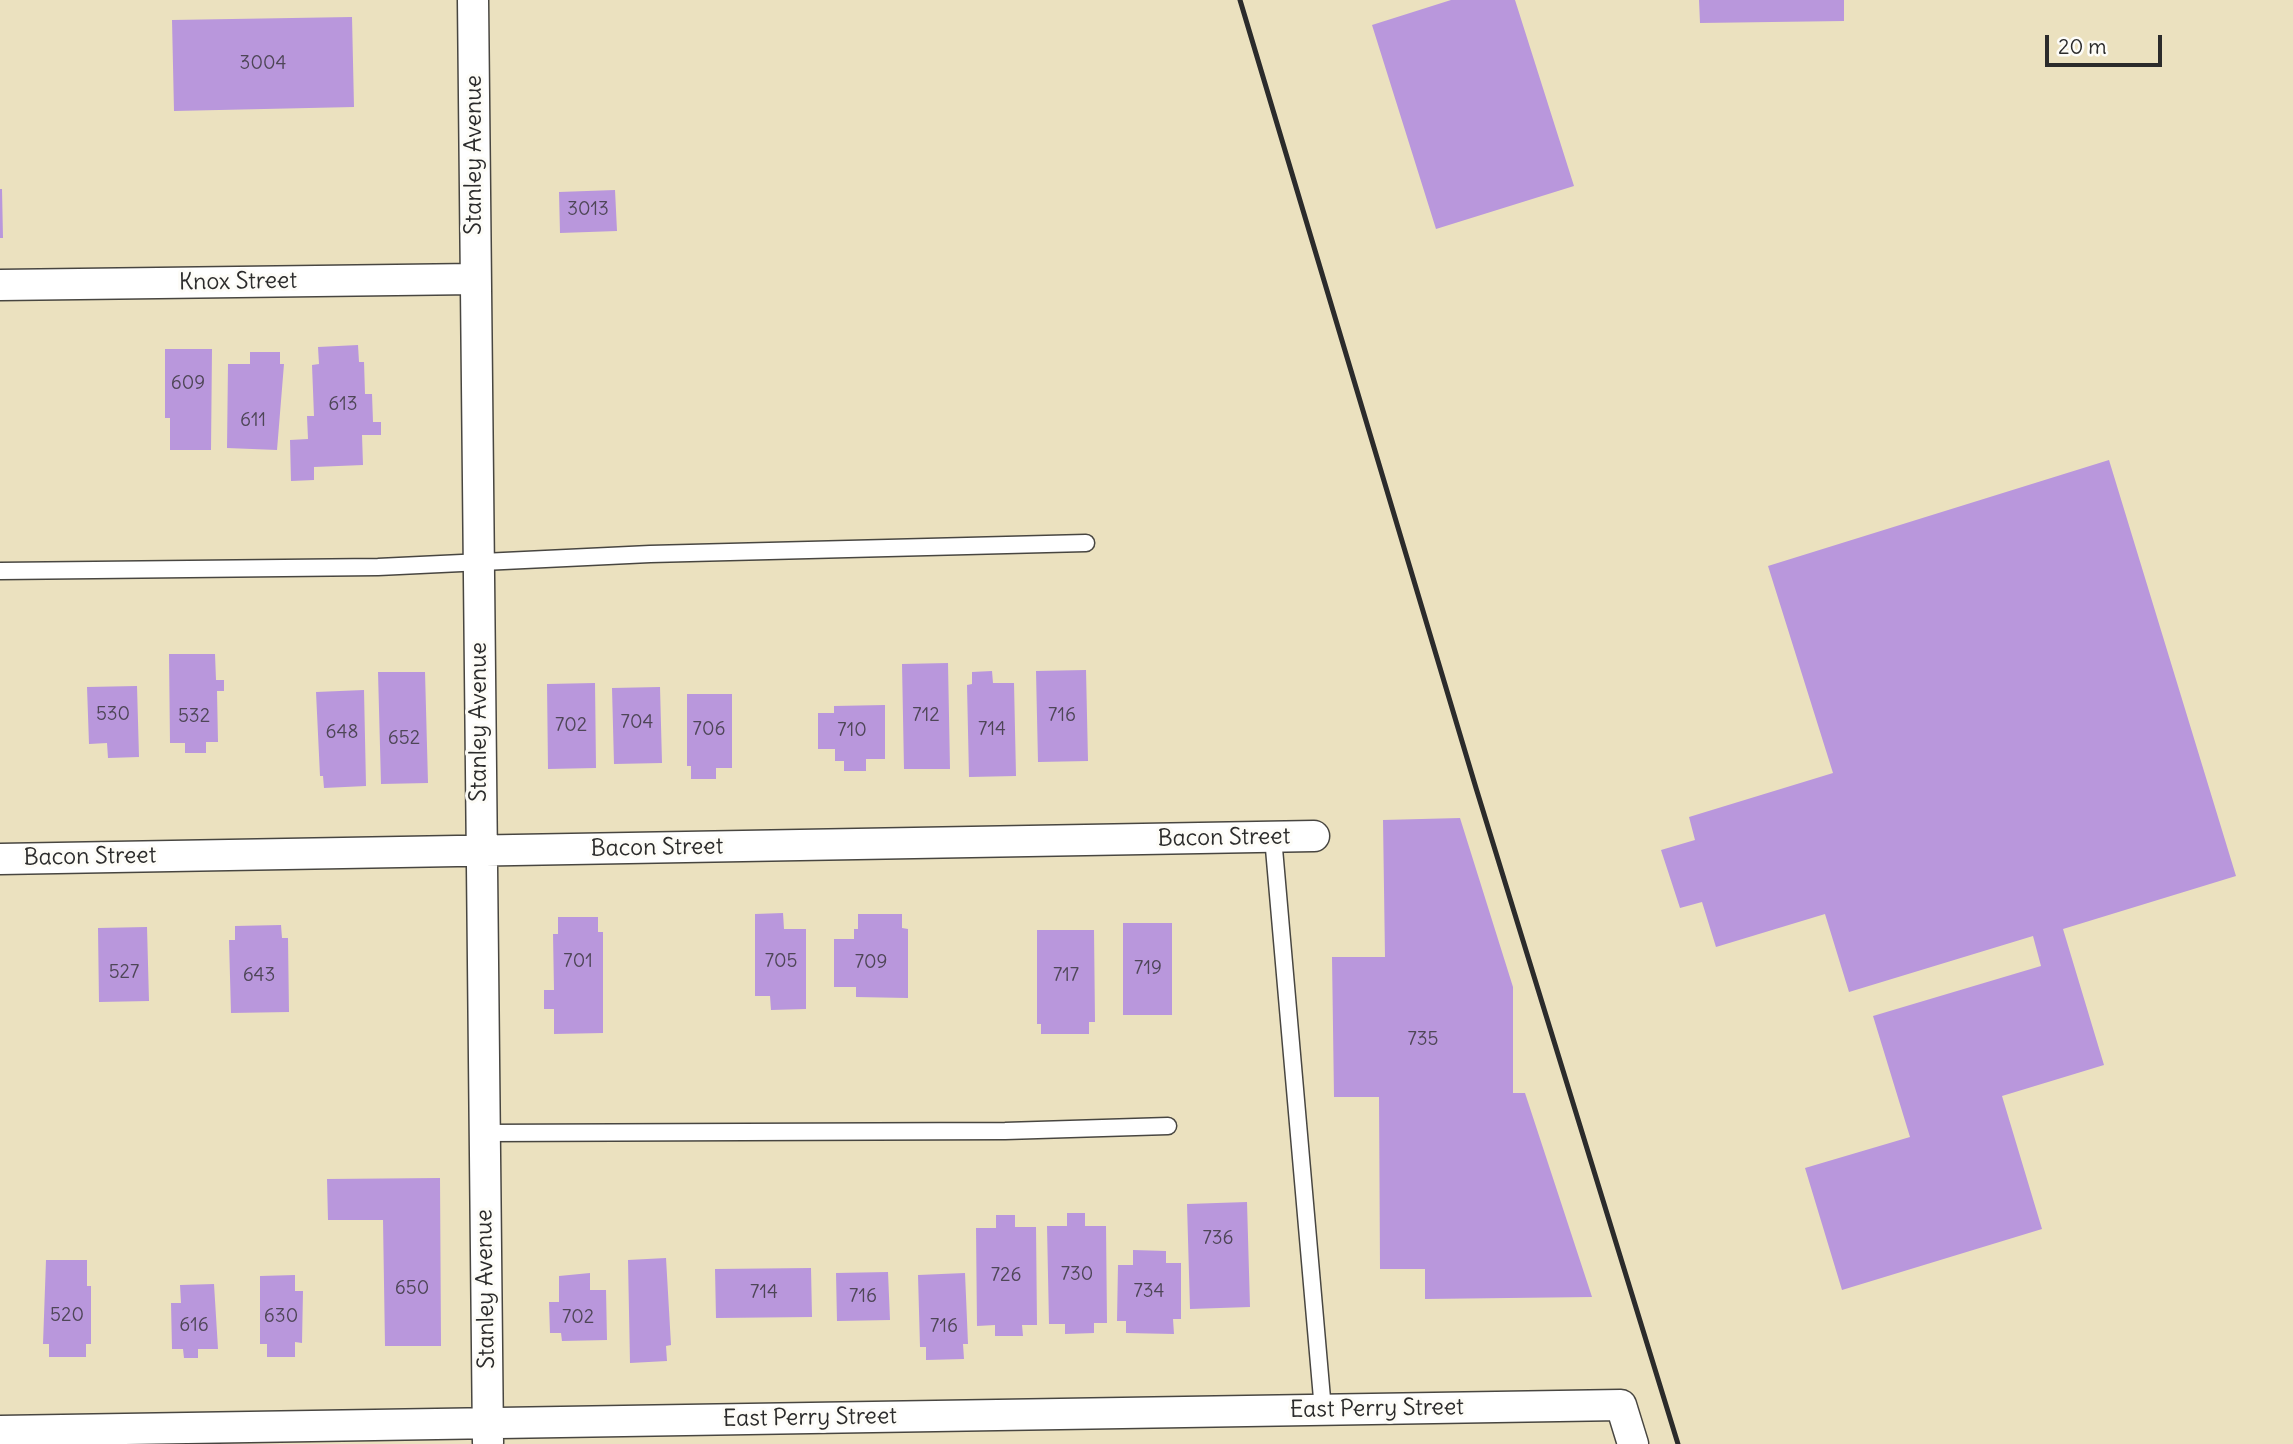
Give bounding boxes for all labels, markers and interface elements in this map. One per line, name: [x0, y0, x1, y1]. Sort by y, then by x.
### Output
scale bar: [2048, 21, 2165, 65]
text: 20 m: [2058, 33, 2107, 60]
house number: 3004: [240, 53, 286, 75]
street label: Stanley Avenue: [460, 75, 488, 235]
house number: 3013: [567, 199, 609, 221]
street label: Knox Street: [179, 267, 297, 297]
house number: 609: [171, 373, 205, 395]
house number: 613: [328, 394, 358, 416]
house number: 611: [240, 410, 266, 432]
street label: Stanley Avenue: [465, 642, 493, 802]
house number: 530: [96, 704, 130, 726]
house number: 712: [912, 705, 940, 727]
house number: 716: [1048, 705, 1076, 727]
house number: 532: [178, 706, 210, 728]
house number: 704: [621, 712, 653, 734]
house number: 702: [555, 715, 587, 737]
house number: 706: [693, 719, 725, 741]
house number: 714: [978, 719, 1006, 741]
house number: 710: [837, 720, 867, 742]
house number: 648: [326, 722, 358, 744]
house number: 652: [388, 728, 420, 750]
street label: Bacon Street: [1157, 823, 1291, 853]
street label: Bacon Street: [590, 833, 724, 863]
street label: Bacon Street: [23, 842, 157, 872]
house number: 701: [563, 951, 593, 973]
house number: 705: [765, 951, 797, 973]
house number: 709: [855, 952, 887, 974]
house number: 719: [1134, 958, 1162, 980]
house number: 527: [109, 962, 139, 984]
house number: 643: [243, 965, 275, 987]
house number: 717: [1053, 965, 1079, 987]
house number: 735: [1407, 1029, 1439, 1051]
street label: Stanley Avenue: [471, 1209, 501, 1369]
house number: 736: [1202, 1228, 1234, 1250]
house number: 730: [1061, 1264, 1093, 1286]
house number: 726: [991, 1265, 1021, 1287]
house number: 650: [395, 1278, 429, 1300]
house number: 734: [1133, 1281, 1165, 1303]
house number: 714: [750, 1282, 778, 1304]
house number: 716: [849, 1286, 877, 1308]
house number: 520: [50, 1305, 84, 1327]
house number: 630: [264, 1306, 298, 1328]
house number: 702: [562, 1307, 594, 1329]
house number: 616: [179, 1315, 209, 1337]
house number: 716: [930, 1316, 958, 1338]
street label: East Perry Street: [1290, 1394, 1464, 1424]
street label: East Perry Street: [723, 1403, 897, 1433]

